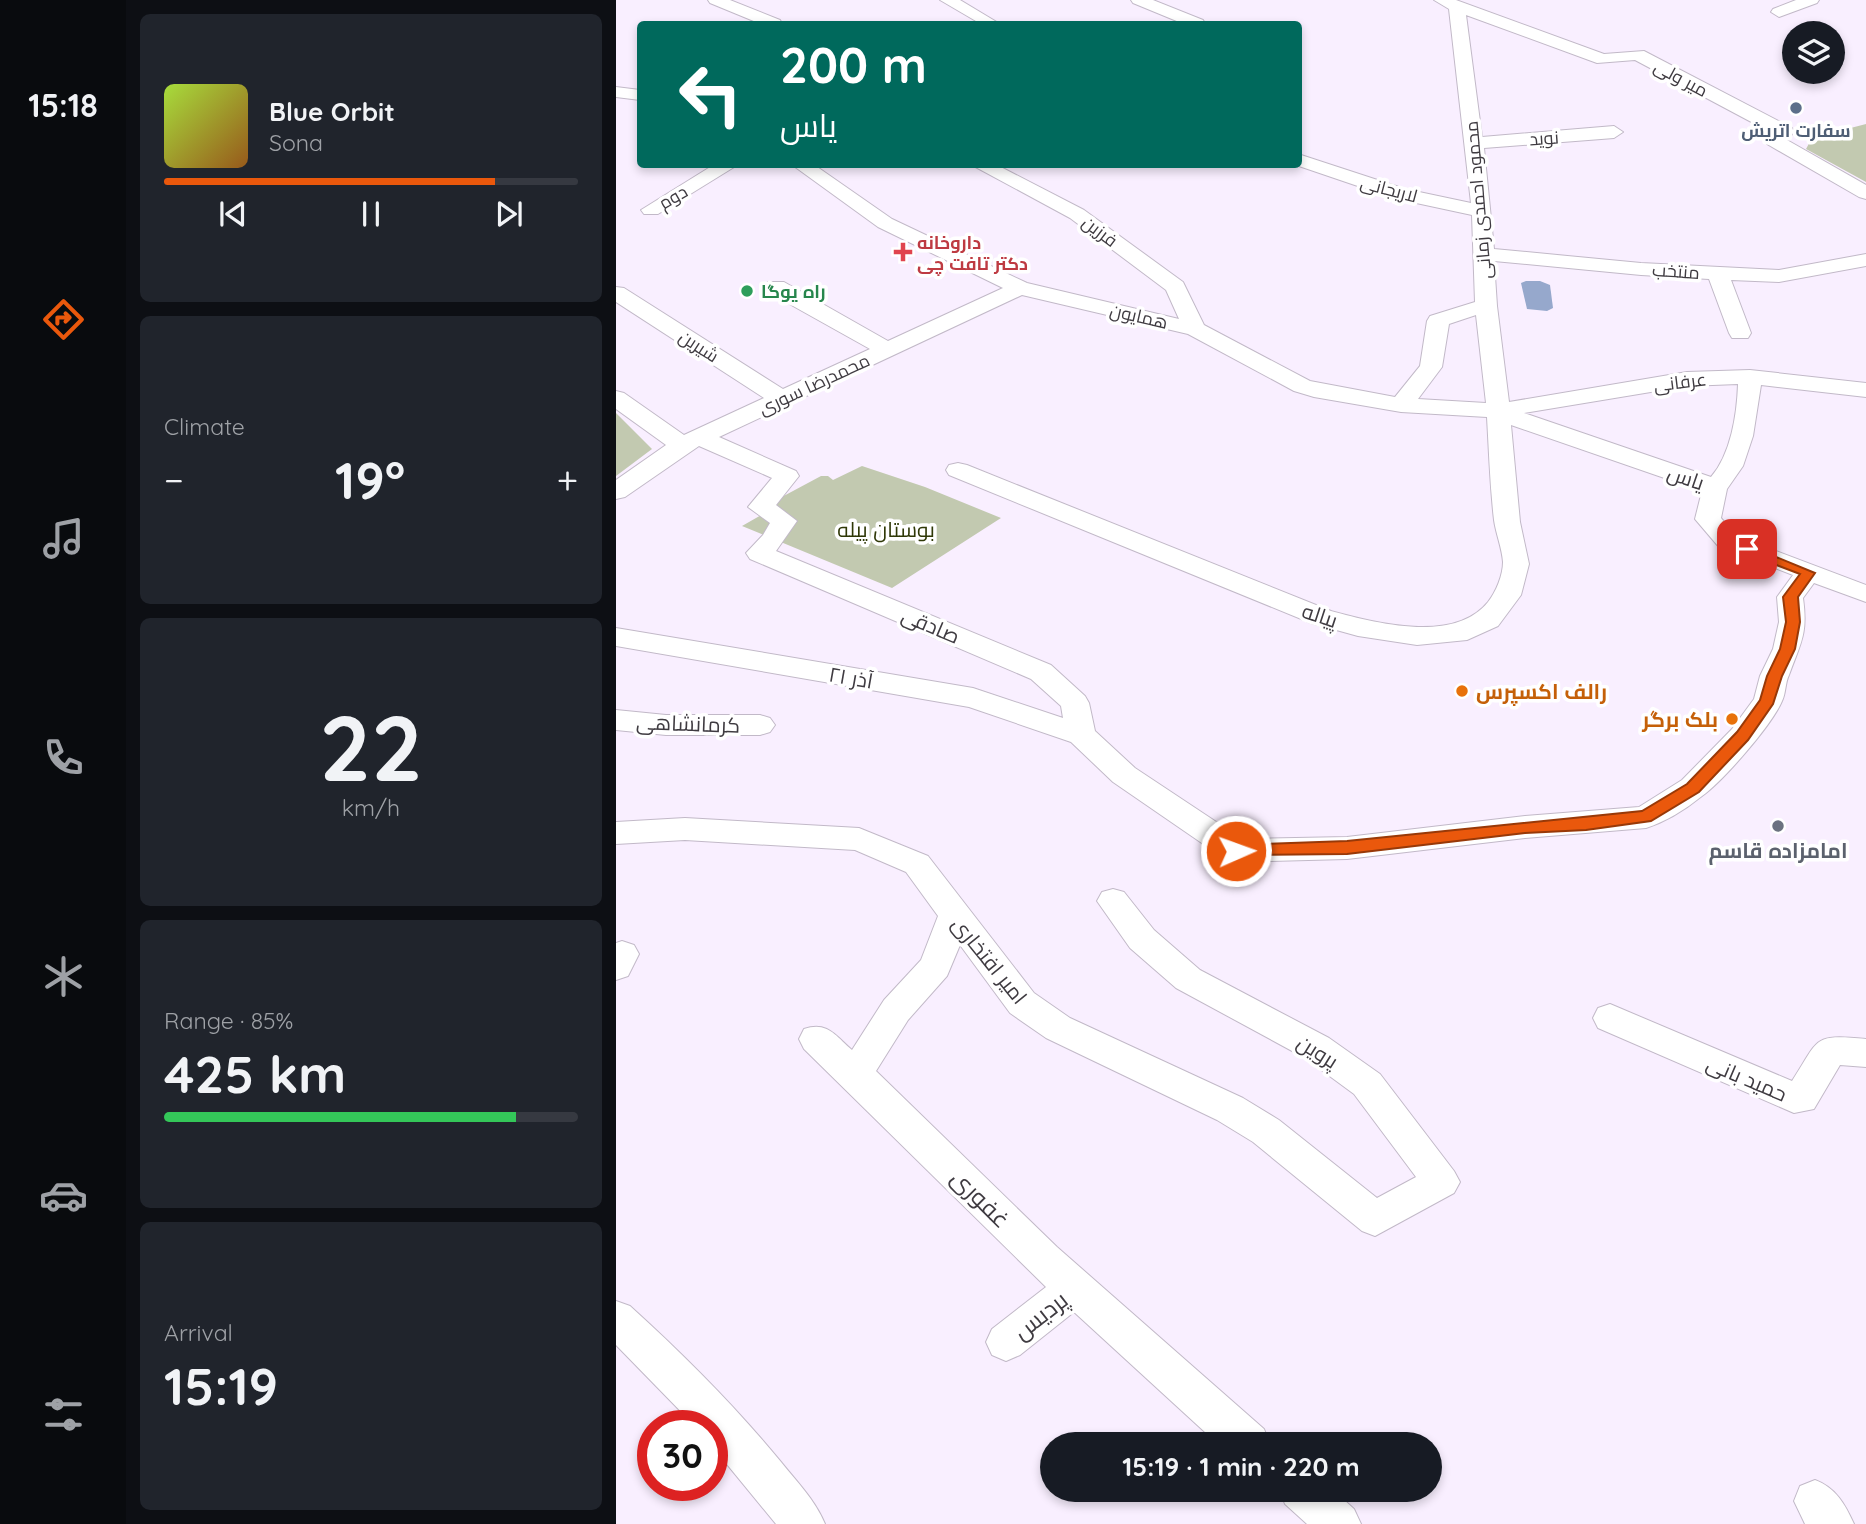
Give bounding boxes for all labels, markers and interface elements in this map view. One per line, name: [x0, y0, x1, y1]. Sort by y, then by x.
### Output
map controls: [1782, 21, 1845, 84]
button: layers: [1782, 21, 1845, 84]
text: 200 m: [780, 34, 927, 95]
icon: left: [665, 49, 756, 140]
street label: میر ولی: [1650, 54, 1712, 102]
text: 15:18: [28, 85, 98, 125]
text: Blue Orbit: [269, 95, 395, 128]
marker: سفارت اتریش: [1788, 100, 1804, 116]
text: یاس: [780, 105, 837, 145]
place label: سفارت اتریش: [1741, 119, 1851, 142]
street label: محمود احمدی زمانی: [1460, 120, 1496, 280]
street label: نوید: [1528, 125, 1560, 151]
text: Sona: [269, 128, 323, 157]
street label: لاریجانی: [1358, 170, 1420, 208]
street label: دوم: [654, 180, 692, 215]
icon: previous: [214, 195, 252, 233]
icon: pause: [352, 195, 390, 233]
icon: next: [490, 195, 528, 233]
street label: فرزین: [1078, 210, 1122, 252]
place label: داروخانه دکتر تافت چی: [917, 231, 1028, 276]
marker: داروخانه دکتر تافت چی: [895, 244, 911, 260]
street label: منتخب: [1651, 258, 1701, 284]
place label: راه یوگا: [761, 280, 826, 303]
marker: راه یوگا: [739, 283, 755, 299]
icon: directions: [39, 295, 88, 344]
street label: همایون: [1108, 298, 1170, 334]
street label: شیرین: [675, 325, 723, 367]
street label: محمدرضا سوری: [755, 348, 873, 420]
street label: عرفانی: [1652, 367, 1708, 397]
text: Climate: [164, 412, 245, 441]
text: 19°: [335, 447, 405, 512]
text: −: [164, 456, 184, 504]
text: +: [557, 456, 578, 504]
street label: یاس: [1664, 459, 1708, 496]
icon: music: [39, 514, 88, 563]
park label: بوستان پیله: [837, 516, 935, 544]
pin: [1717, 519, 1777, 579]
icon: arrive: [1728, 530, 1766, 568]
street label: پیاله: [1298, 597, 1341, 635]
street label: صادقی: [898, 601, 964, 650]
street label: ۲۱ آذر: [827, 660, 876, 694]
place label: رالف اکسپرس: [1476, 678, 1607, 707]
marker: رالف اکسپرس: [1454, 683, 1470, 699]
text: 22: [319, 690, 423, 804]
place label: بلک برگر: [1641, 706, 1718, 732]
street label: کرمانشاهی: [635, 708, 741, 739]
marker: بلک برگر: [1724, 711, 1740, 727]
icon: phone: [39, 733, 88, 782]
text: km/h: [342, 793, 400, 822]
position arrow: [1199, 814, 1273, 888]
marker: امامزاده قاسم: [1770, 818, 1786, 834]
place label: امامزاده قاسم: [1708, 837, 1848, 865]
street label: امیر افتخاری: [946, 911, 1033, 1010]
icon: climate: [39, 952, 88, 1001]
text: Range · 85%: [164, 1006, 293, 1035]
street label: پروین: [1292, 1028, 1344, 1075]
text: 425 km: [164, 1041, 346, 1106]
street label: حمید بانی: [1702, 1049, 1791, 1107]
street label: غفوری: [945, 1162, 1017, 1234]
icon: car: [39, 1171, 88, 1220]
street label: پردیس: [1007, 1284, 1075, 1347]
text: Arrival: [164, 1318, 233, 1347]
text: 15:19: [164, 1353, 278, 1418]
icon: filters: [39, 1390, 88, 1439]
speed limit sign: 30: [637, 1410, 728, 1501]
text: 15:19 · 1 min · 220 m: [1122, 1450, 1360, 1483]

